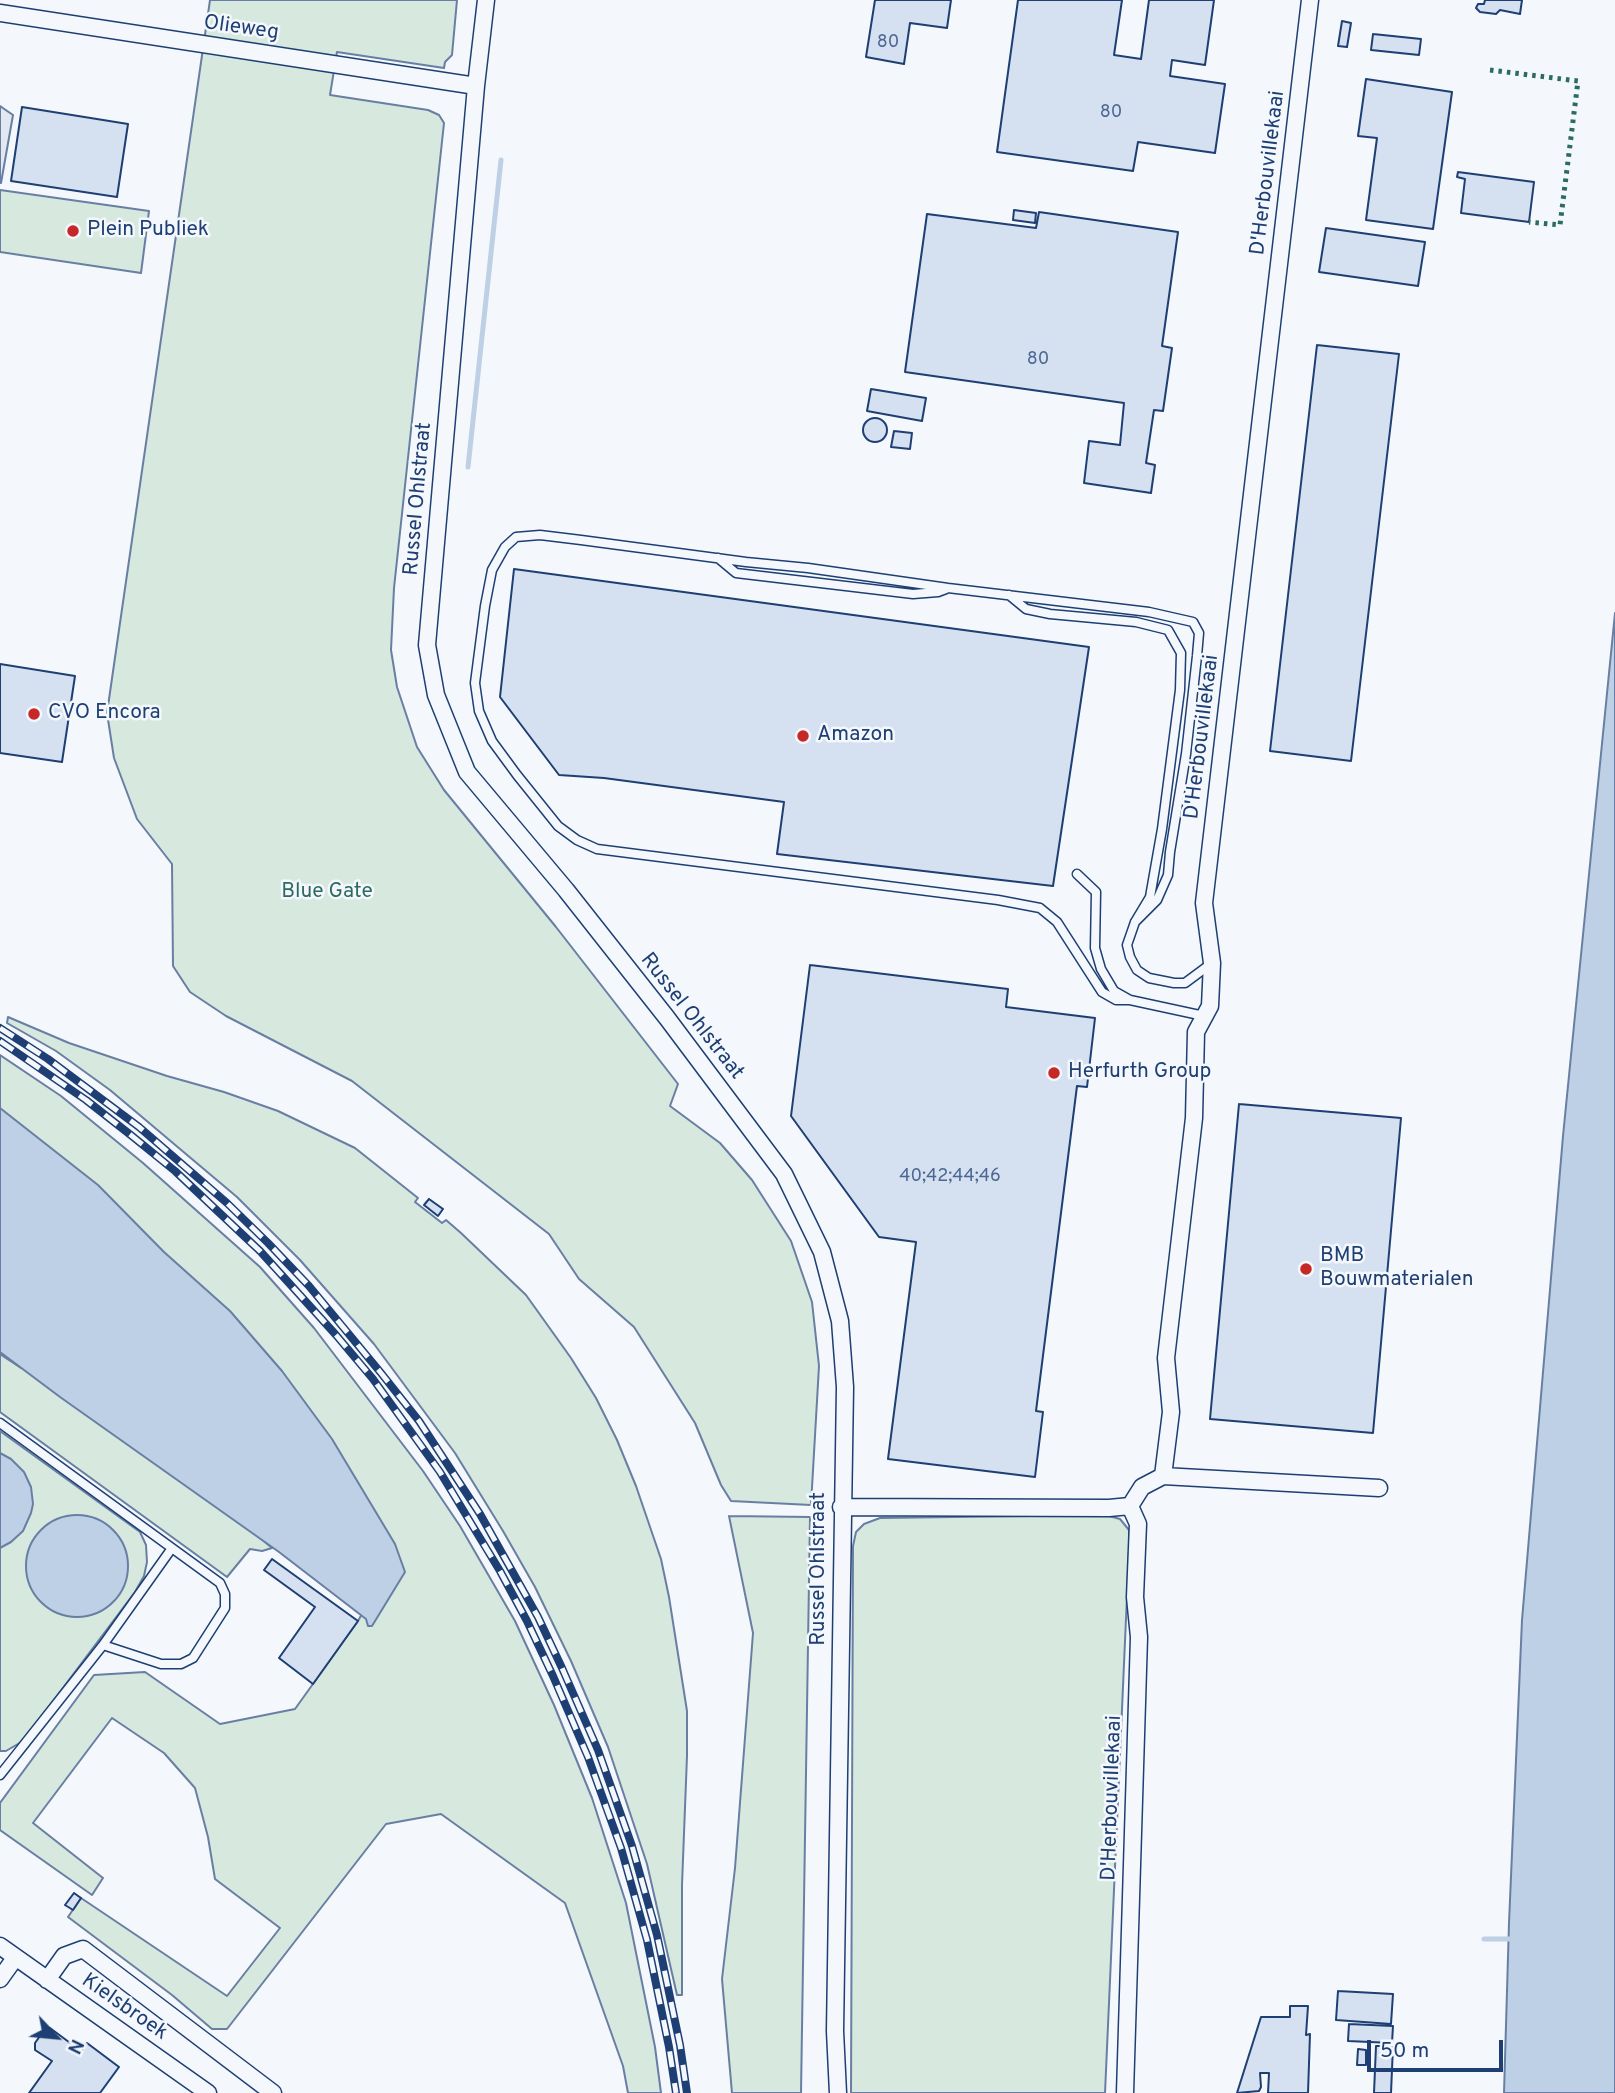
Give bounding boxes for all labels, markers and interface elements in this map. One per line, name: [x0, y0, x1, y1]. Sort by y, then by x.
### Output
street label: Olieweg: [202, 11, 280, 47]
house number: 80: [877, 32, 899, 54]
street label: D'Herbouvillekaai: [1246, 89, 1292, 257]
house number: 80: [1100, 102, 1122, 124]
place label: Plein Publiek: [87, 218, 209, 244]
marker: Plein Publiek: [65, 223, 81, 239]
house number: 80: [1027, 349, 1049, 371]
street label: Russel Ohlstraat: [400, 421, 438, 577]
street label: D'Herbouvillekaai: [1180, 653, 1226, 821]
place label: CVO Encora: [48, 701, 161, 727]
marker: CVO Encora: [26, 706, 42, 722]
place label: Amazon: [817, 723, 894, 749]
marker: Amazon: [795, 728, 811, 744]
park label: Blue Gate: [281, 880, 373, 906]
street label: Russel Ohlstraat: [634, 949, 748, 1085]
place label: Herfurth Group: [1068, 1060, 1211, 1086]
marker: Herfurth Group: [1046, 1065, 1062, 1081]
house number: 40;42;44;46: [899, 1166, 1001, 1188]
place label: BMB Bouwmaterialen: [1320, 1244, 1474, 1294]
marker: BMB Bouwmaterialen: [1298, 1261, 1314, 1277]
street label: Russel Ohlstraat: [807, 1492, 833, 1646]
street label: D'Herbouvillekaai: [1098, 1715, 1128, 1881]
street label: Kielsbroek: [76, 1969, 172, 2047]
north arrow: [21, 2002, 91, 2072]
scale bar: [1370, 2026, 1506, 2070]
text: N: [61, 2035, 89, 2058]
text: 50 m: [1380, 2038, 1429, 2065]

